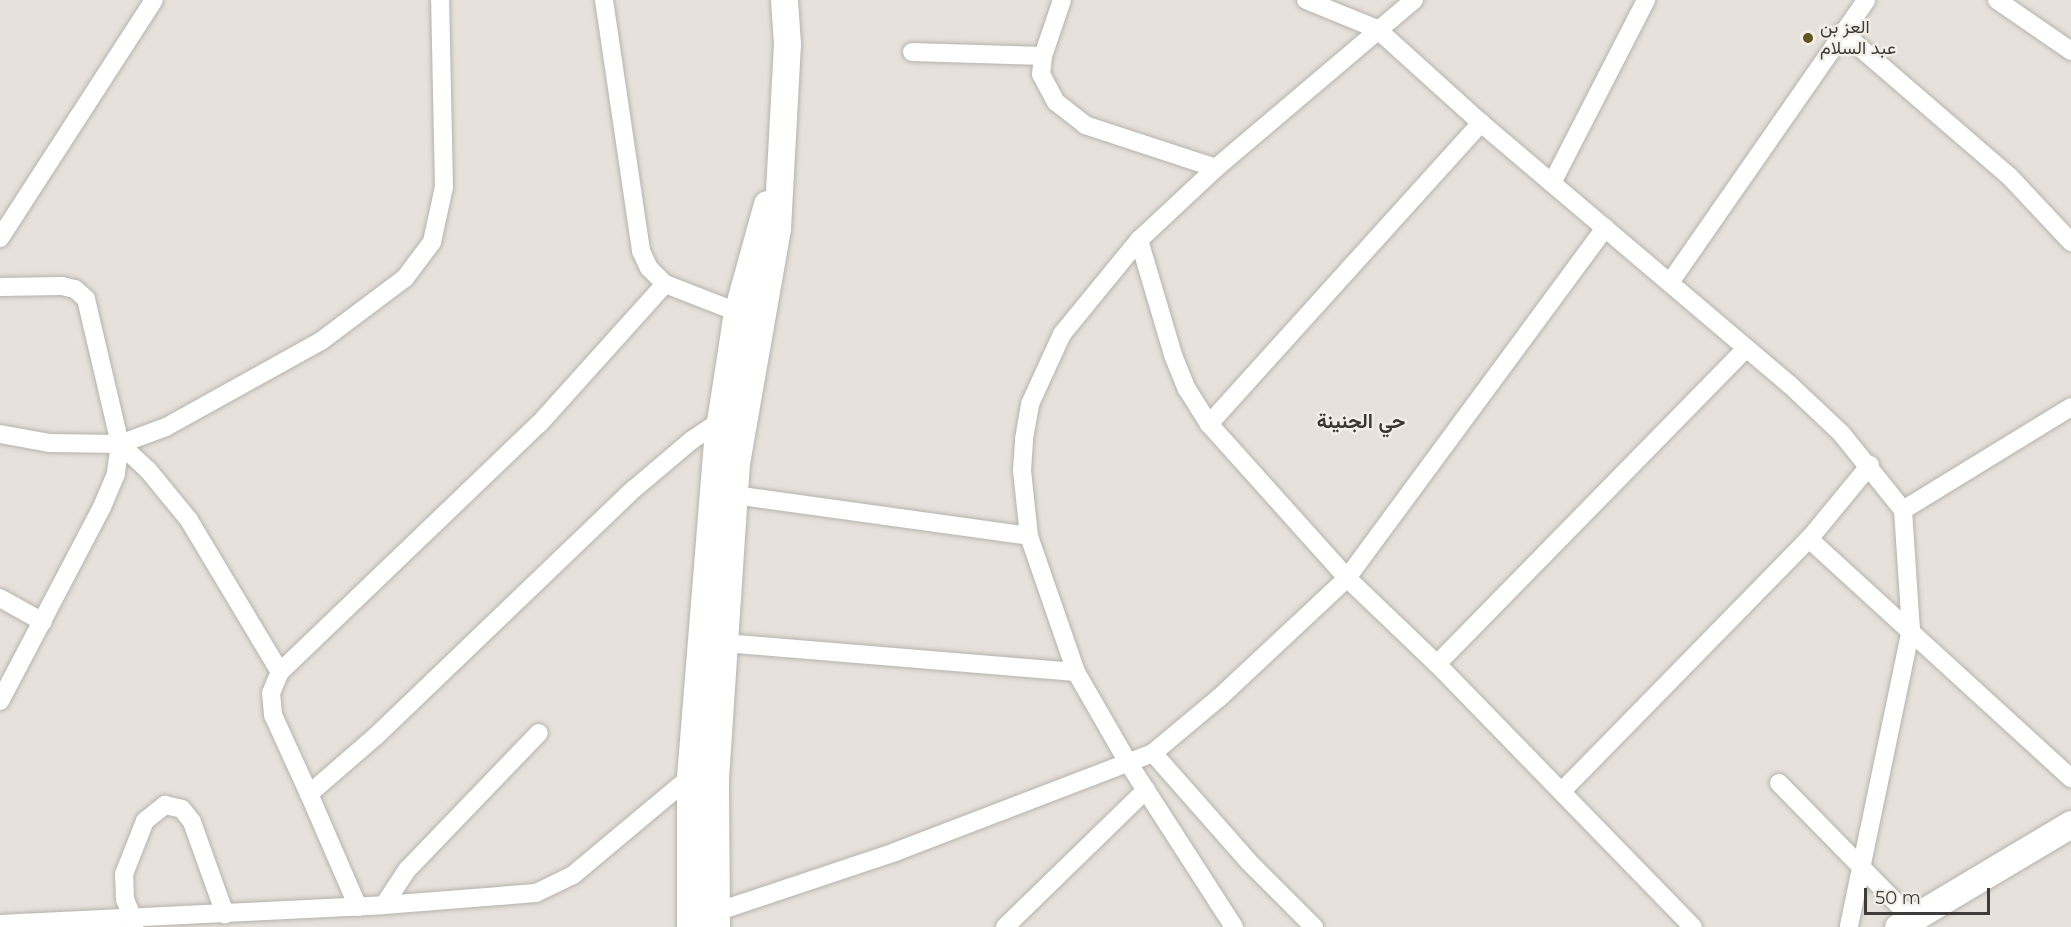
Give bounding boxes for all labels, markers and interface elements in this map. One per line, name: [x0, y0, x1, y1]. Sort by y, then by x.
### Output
place label: العز بن عبد السلام: [1820, 17, 1896, 60]
marker: العز بن عبد السلام: [1801, 31, 1815, 45]
district label: حي الجنينة: [1317, 409, 1405, 433]
scale bar: [1867, 876, 1993, 914]
text: 50 m: [1875, 887, 1921, 909]

